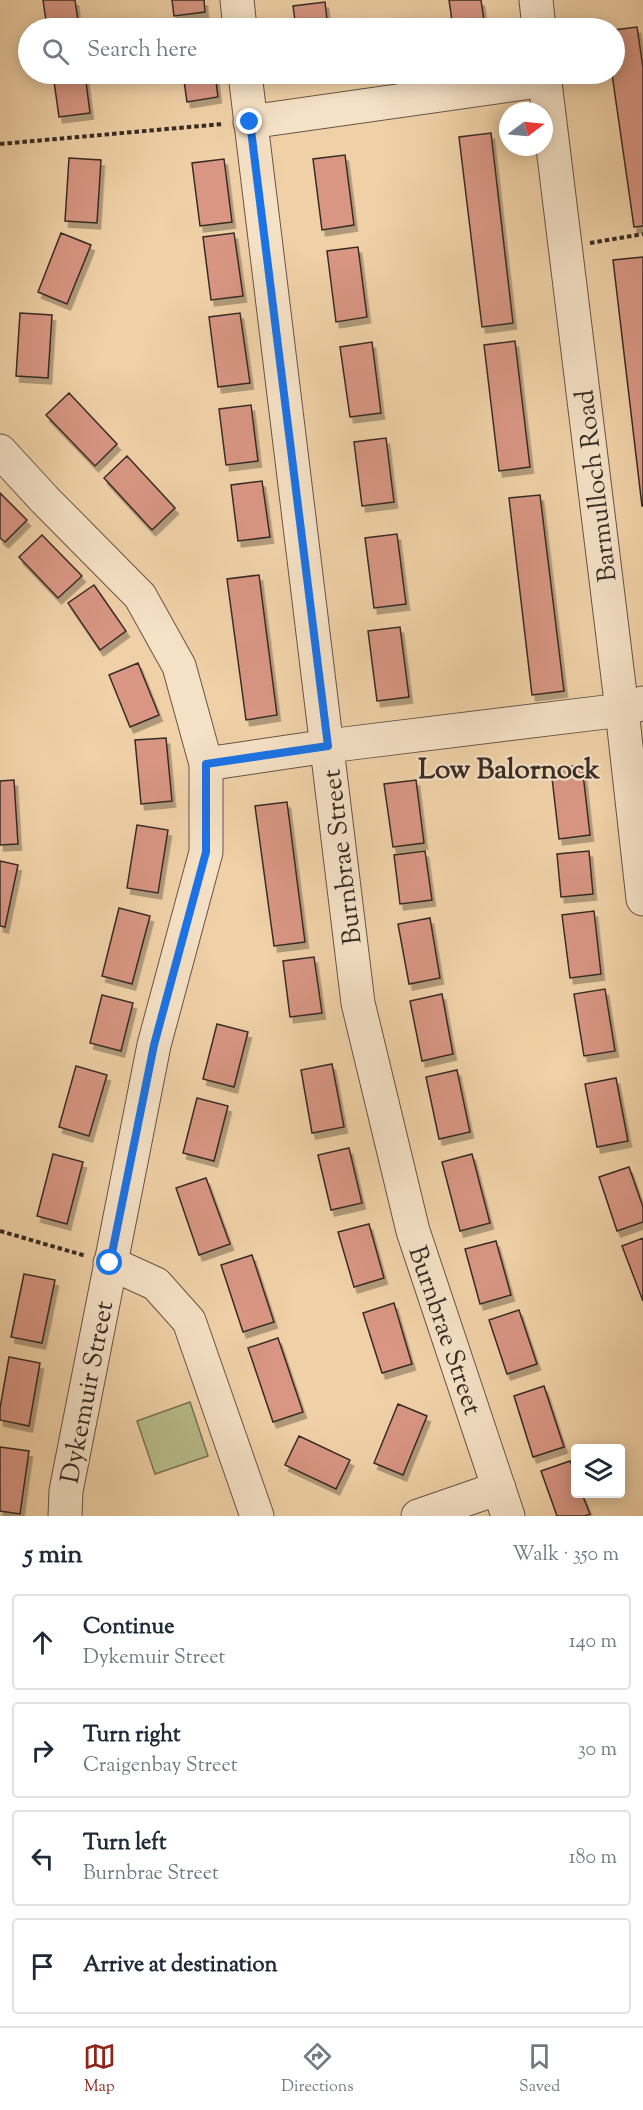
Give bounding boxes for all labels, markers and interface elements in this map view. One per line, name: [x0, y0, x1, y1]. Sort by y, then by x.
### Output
search box: [18, 18, 625, 84]
icon: search: [39, 35, 72, 68]
text: Search here: [87, 35, 197, 67]
north arrow: [499, 102, 553, 156]
route end: [236, 108, 262, 134]
street label: Barmulloch Road: [567, 387, 628, 584]
district label: Low Balornock: [418, 751, 601, 791]
street label: Burnbrae Street: [314, 767, 373, 947]
street label: Burnbrae Street: [397, 1241, 490, 1420]
route start: [96, 1249, 122, 1275]
street label: Dykemuir Street: [53, 1298, 124, 1487]
map controls: [571, 1444, 625, 1498]
button: layers: [571, 1444, 625, 1498]
text: 5 min: [24, 1537, 83, 1574]
text: Walk · 350 m: [512, 1541, 619, 1570]
text: Continue: [83, 1612, 174, 1644]
icon: ahead: [26, 1626, 59, 1659]
text: 140 m: [569, 1628, 617, 1657]
text: Dykemuir Street: [83, 1644, 225, 1673]
text: Turn right: [83, 1720, 180, 1752]
icon: right: [26, 1734, 59, 1767]
text: 30 m: [578, 1736, 617, 1765]
text: Craigenbay Street: [83, 1752, 237, 1781]
text: Turn left: [83, 1828, 166, 1860]
icon: left: [26, 1842, 59, 1875]
text: 180 m: [569, 1844, 617, 1873]
text: Burnbrae Street: [83, 1860, 219, 1889]
icon: arrive: [26, 1950, 59, 1983]
text: Arrive at destination: [83, 1950, 278, 1982]
tab: Map: [83, 2040, 116, 2099]
tab: Directions: [281, 2040, 354, 2099]
tab: Saved: [519, 2040, 560, 2099]

